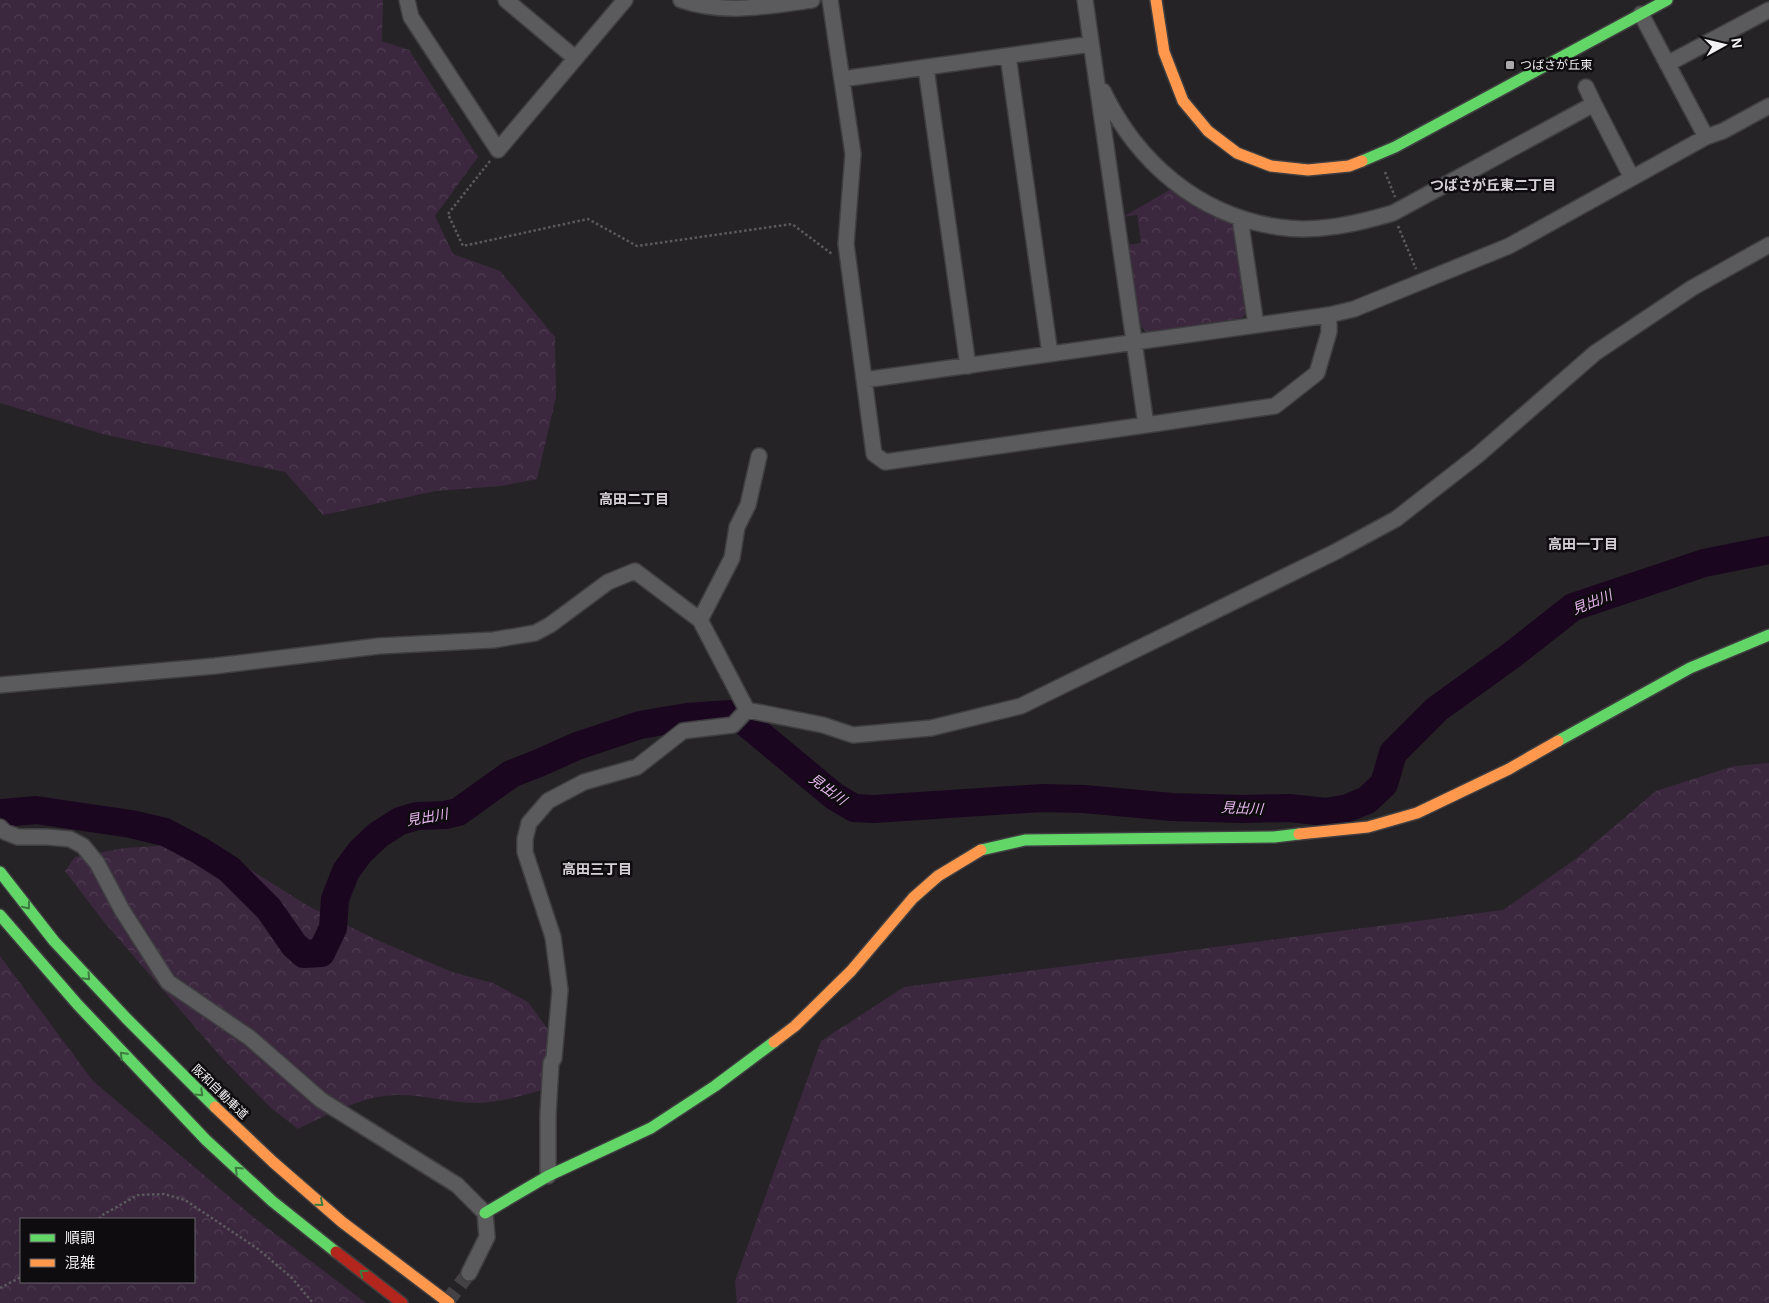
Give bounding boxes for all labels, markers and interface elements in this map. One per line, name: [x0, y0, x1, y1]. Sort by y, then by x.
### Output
north arrow: [1699, 20, 1749, 70]
text: N: [1728, 37, 1746, 49]
place label: つばさが丘東: [1520, 58, 1592, 72]
marker: つばさが丘東: [1504, 59, 1516, 71]
district label: つばさが丘東二丁目: [1430, 177, 1556, 193]
district label: 高田二丁目: [599, 491, 669, 507]
district label: 高田一丁目: [1548, 536, 1618, 552]
water label: 見出川: [1570, 586, 1616, 617]
water label: 見出川: [806, 770, 851, 809]
water label: 見出川: [1221, 799, 1265, 817]
water label: 見出川: [405, 805, 451, 829]
district label: 高田三丁目: [562, 861, 632, 877]
one-way arrow: [22, 900, 30, 909]
one-way arrow: [81, 971, 90, 980]
one-way arrow: [120, 1052, 129, 1061]
street label: 阪和自動車道: [189, 1062, 251, 1122]
one-way arrow: [195, 1087, 204, 1096]
one-way arrow: [235, 1167, 244, 1176]
one-way arrow: [315, 1197, 324, 1206]
legend: [20, 1218, 195, 1283]
text: 順調: [65, 1229, 95, 1246]
text: 混雑: [65, 1254, 95, 1271]
one-way arrow: [360, 1271, 369, 1279]

